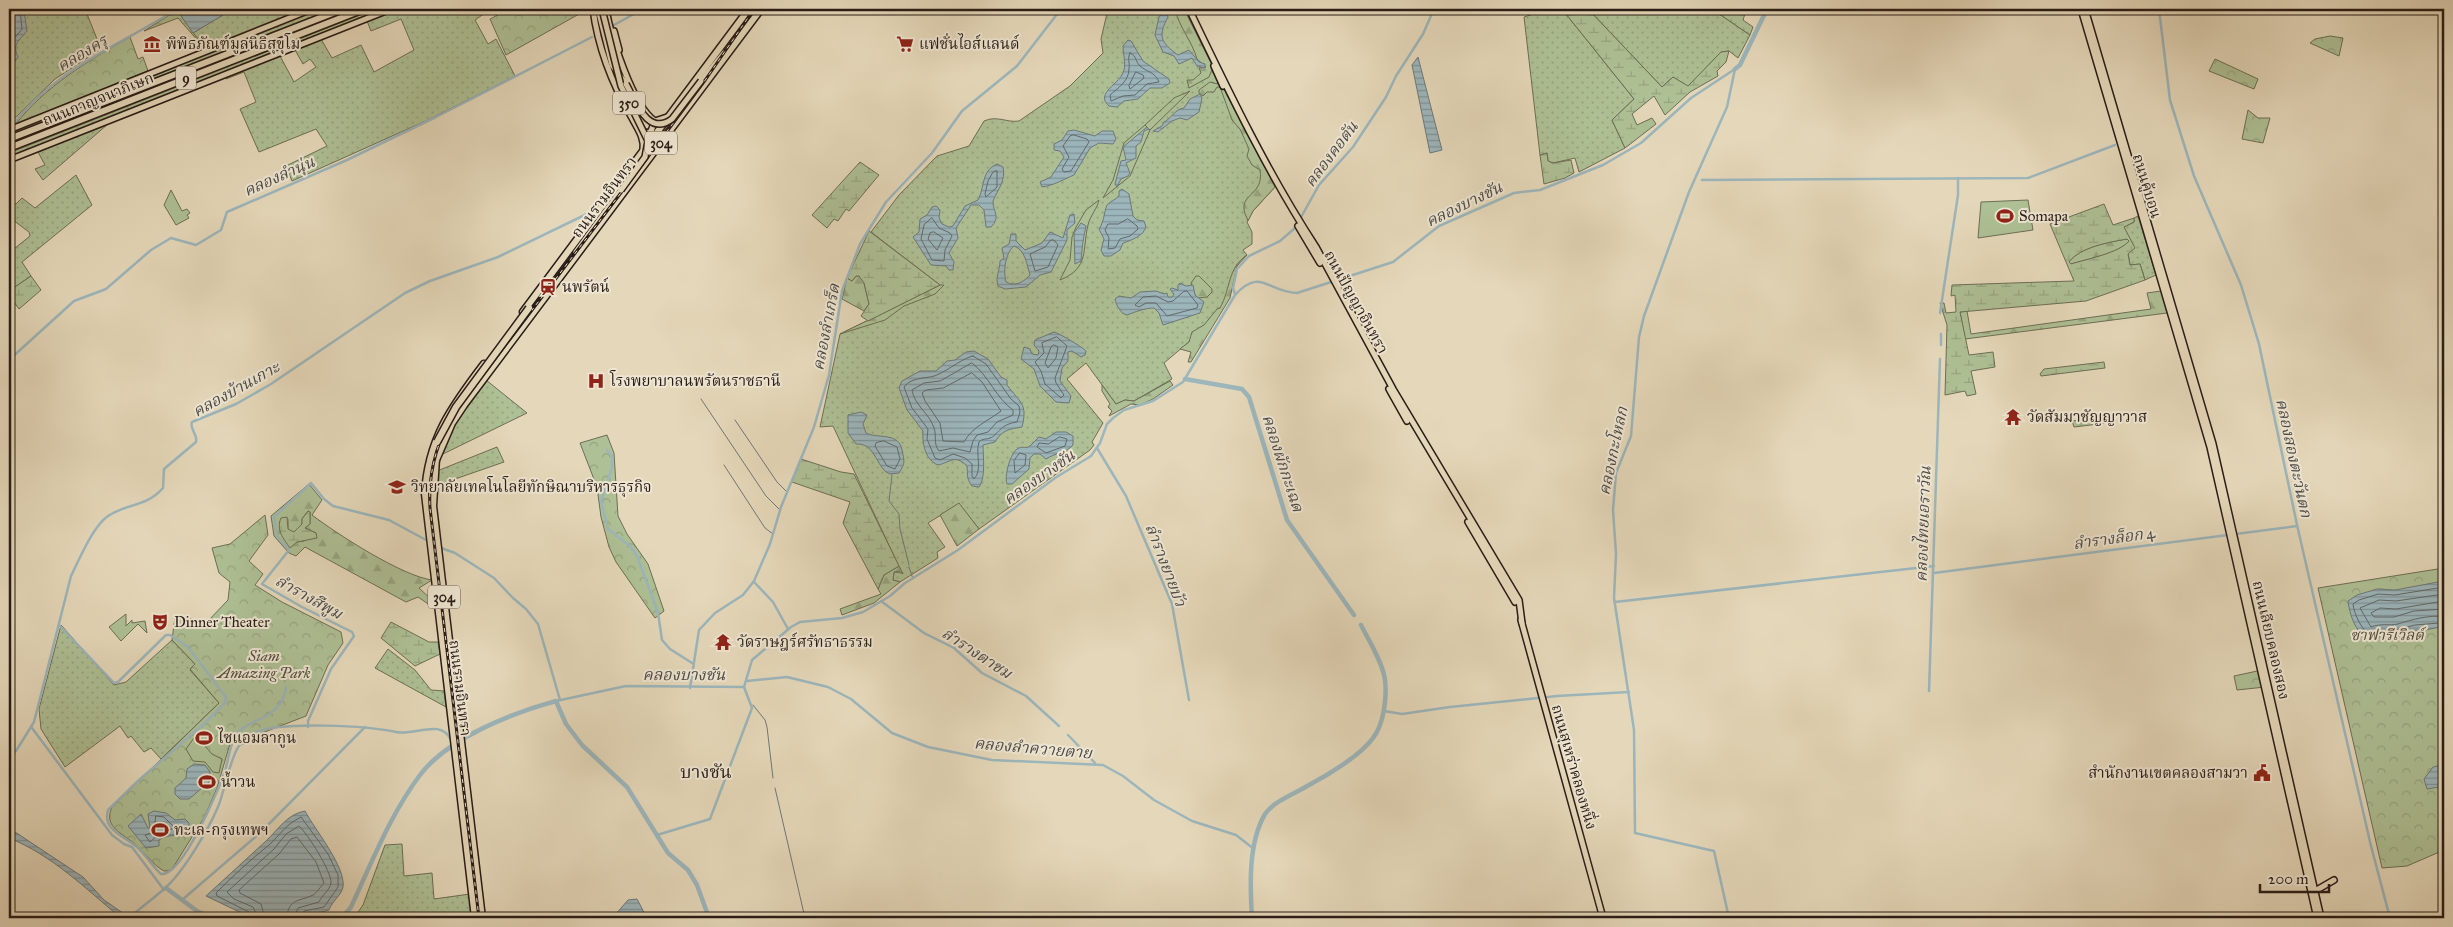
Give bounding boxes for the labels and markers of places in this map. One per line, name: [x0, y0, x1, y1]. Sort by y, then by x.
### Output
place label: พิพิธภัณฑ์มูลนิธิสุขุโม: [166, 33, 300, 55]
place label: แฟชั่นไอส์แลนด์: [919, 33, 1020, 53]
museum icon: พิพิธภัณฑ์มูลนิธิสุขุโม: [142, 34, 162, 54]
supermarket icon: แฟชั่นไอส์แลนด์: [895, 34, 915, 54]
sports icon: Somapa: [1995, 206, 2015, 226]
place label: Somapa: [2019, 207, 2069, 225]
station icon: นพรัตน์: [538, 277, 558, 297]
place label: นพรัตน์: [562, 277, 610, 296]
place label: โรงพยาบาลนพรัตนราชธานี: [609, 370, 781, 390]
hospital icon: โรงพยาบาลนพรัตนราชธานี: [586, 371, 606, 391]
temple icon: วัดสัมมาชัญญาวาส: [2003, 407, 2023, 427]
place label: วัดสัมมาชัญญาวาส: [2027, 408, 2147, 426]
place label: วิทยาลัยเทคโนโลยีทักษิณาบริหารธุรกิจ: [411, 476, 652, 498]
school or university icon: วิทยาลัยเทคโนโลยีทักษิณาบริหารธุรกิจ: [387, 477, 407, 497]
theatre icon: Dinner Theater: [150, 612, 170, 632]
place label: Dinner Theater: [174, 613, 270, 631]
temple icon: วัดราษฎร์ศรัทธาธรรม: [713, 632, 733, 652]
place label: วัดราษฎร์ศรัทธาธรรม: [737, 632, 873, 651]
place label: ไซแอมลากูน: [217, 727, 296, 748]
sports icon: ไซแอมลากูน: [194, 728, 214, 748]
public building icon: สำนักงานเขตคลองสามวา: [2252, 763, 2272, 783]
place label: สำนักงานเขตคลองสามวา: [2088, 764, 2248, 782]
place label: น้ำวน: [221, 771, 255, 791]
sports icon: น้ำวน: [197, 772, 217, 792]
sports icon: ทะเล-กรุงเทพฯ: [150, 820, 170, 840]
place label: ทะเล-กรุงเทพฯ: [174, 821, 269, 841]

